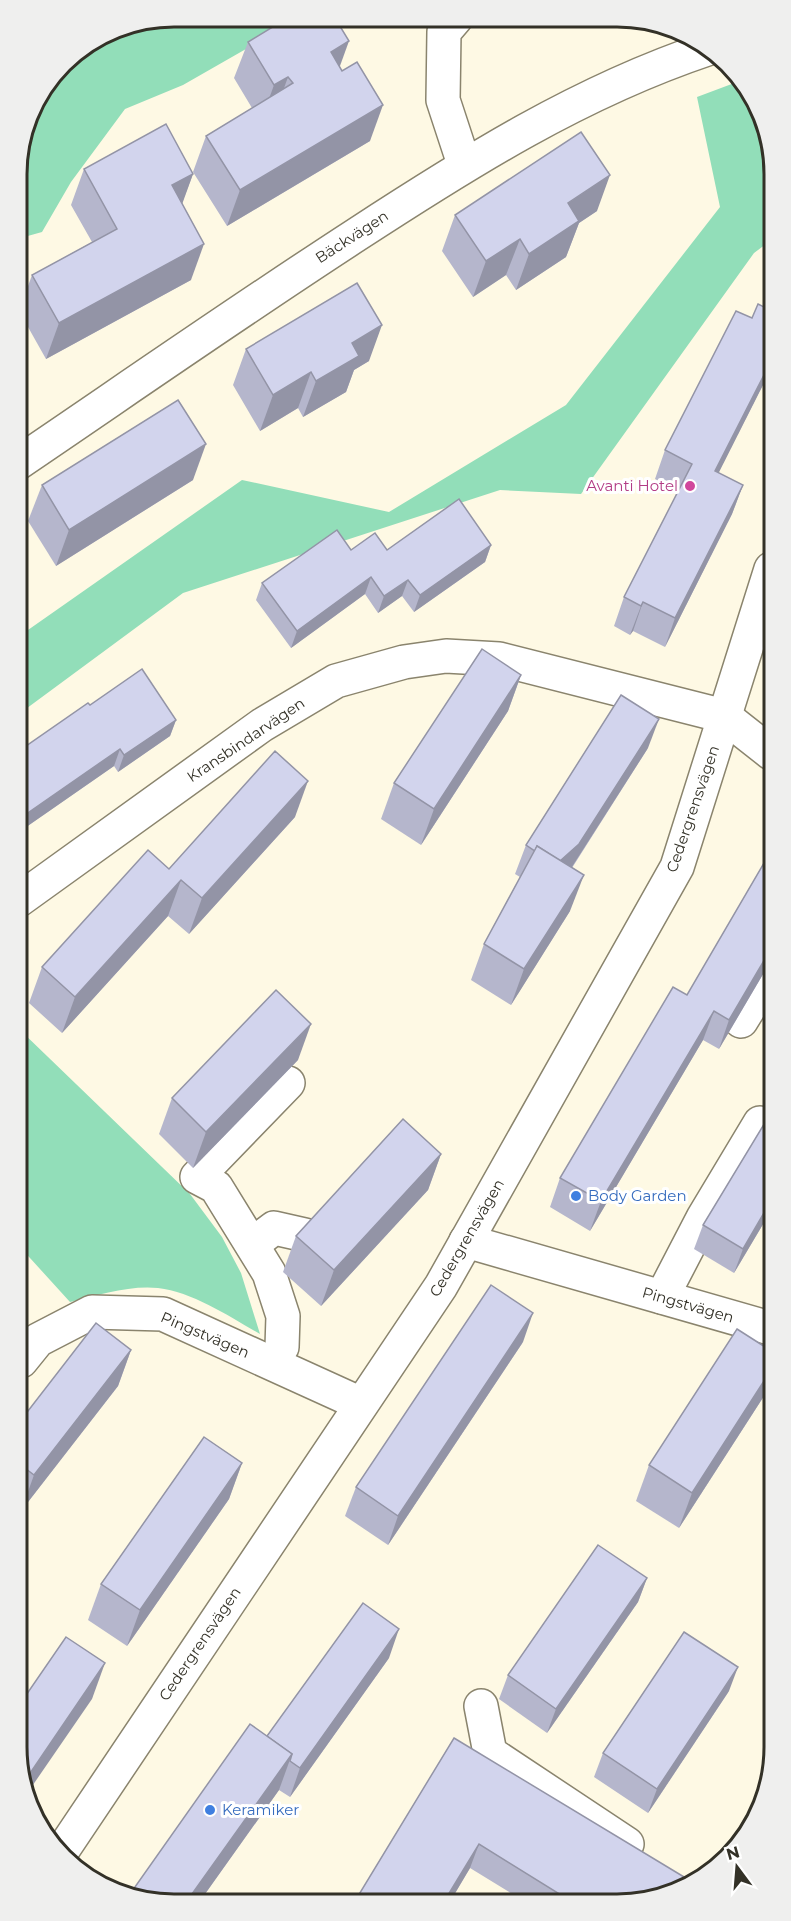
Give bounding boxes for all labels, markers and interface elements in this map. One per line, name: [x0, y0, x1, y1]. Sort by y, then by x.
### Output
street label: Bäckvägen: [312, 206, 392, 267]
place label: Avanti Hotel: [586, 476, 678, 495]
marker: Avanti Hotel: [683, 479, 697, 493]
street label: Kransbindarvägen: [183, 693, 308, 786]
street label: Cedergrensvägen: [662, 743, 723, 875]
street label: Cedergrensvägen: [425, 1175, 508, 1300]
place label: Body Garden: [588, 1186, 687, 1205]
marker: Body Garden: [569, 1189, 583, 1203]
street label: Pingstvägen: [640, 1282, 736, 1327]
street label: Pingstvägen: [158, 1307, 252, 1362]
street label: Cedergrensvägen: [155, 1583, 245, 1704]
place label: Keramiker: [222, 1800, 299, 1819]
marker: Keramiker: [203, 1803, 217, 1817]
north arrow: [707, 1837, 767, 1897]
text: N: [724, 1842, 742, 1864]

